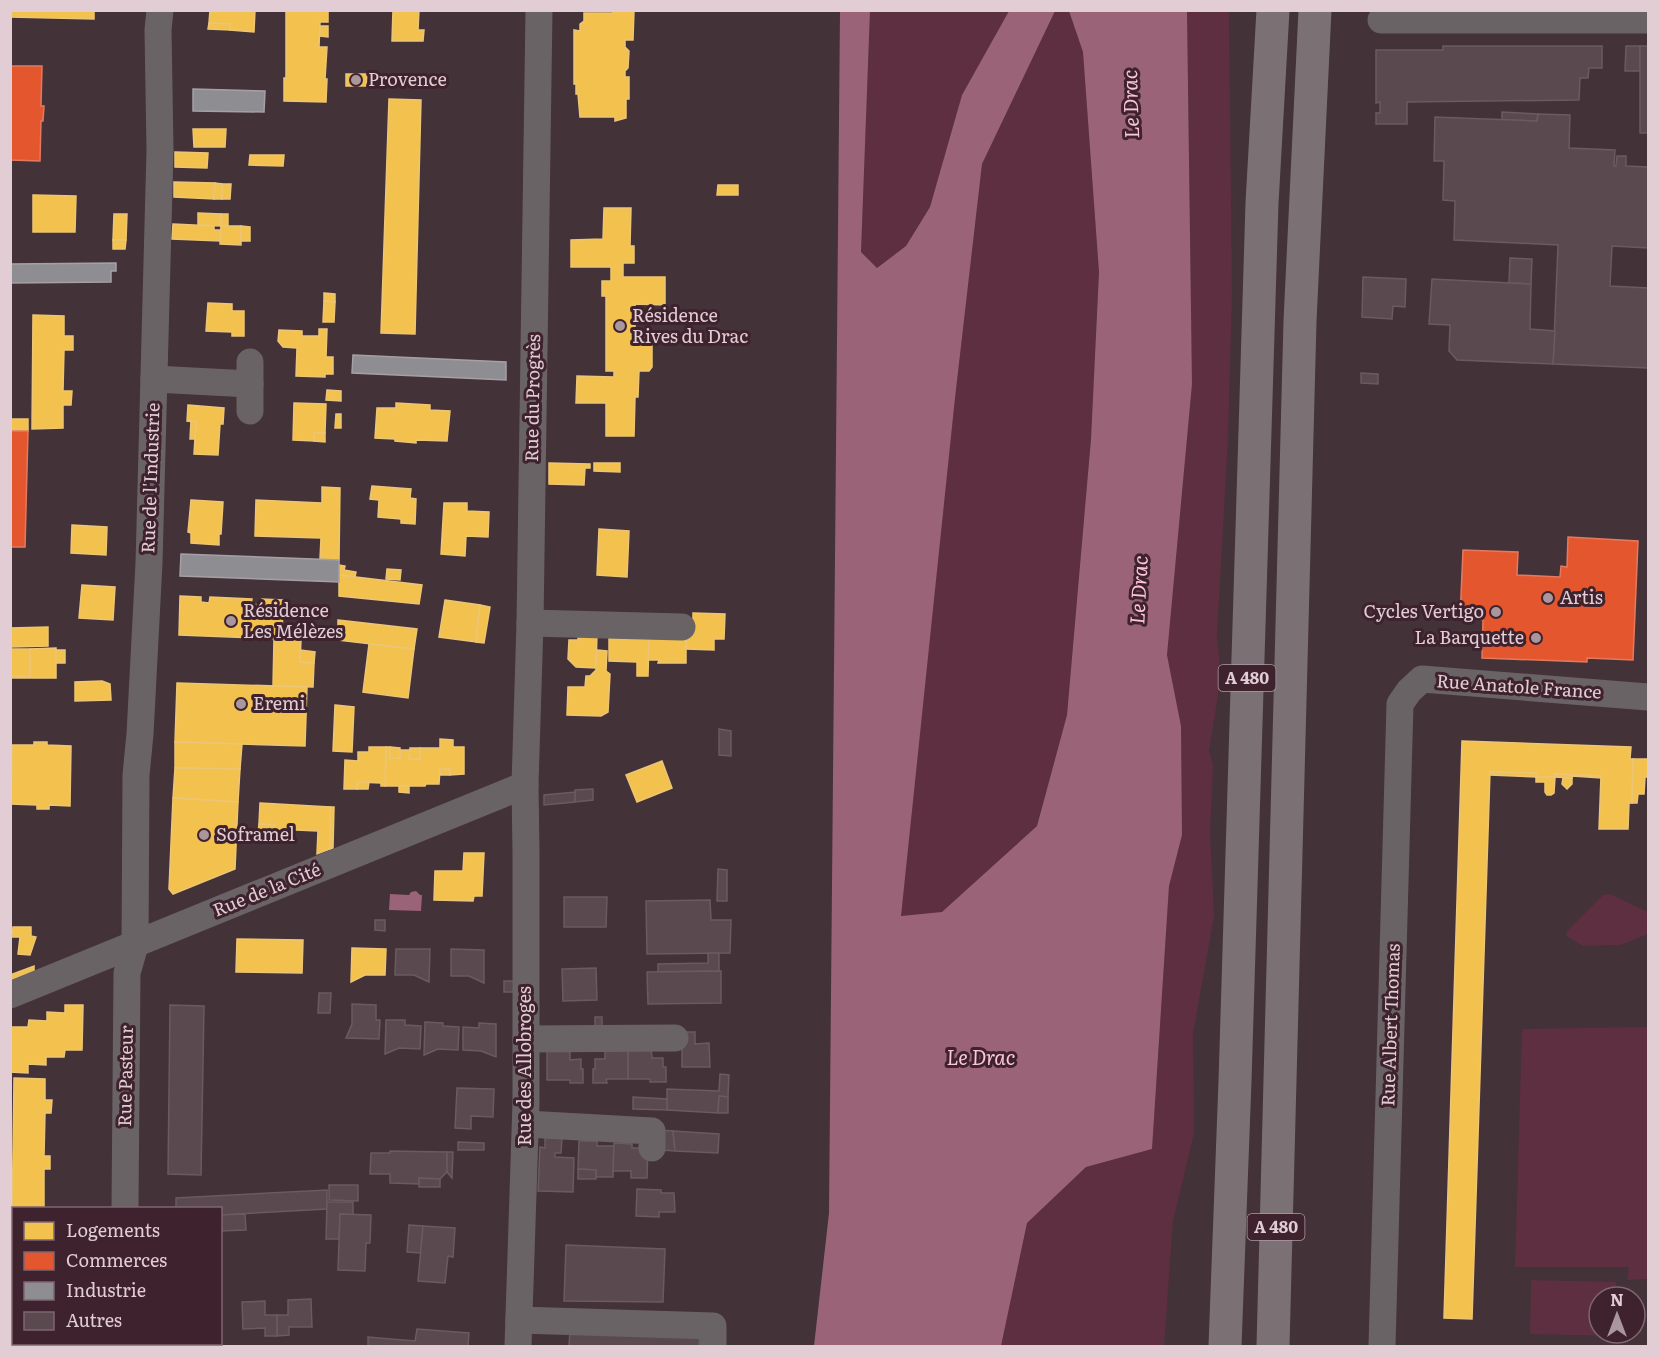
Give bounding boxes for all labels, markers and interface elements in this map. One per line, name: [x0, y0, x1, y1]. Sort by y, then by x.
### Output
place label: Provence: [368, 65, 447, 92]
water label: Le Drac: [1113, 69, 1145, 139]
marker: Provence: [349, 73, 363, 87]
place label: Résidence Rives du Drac: [632, 301, 748, 349]
marker: Résidence Rives du Drac: [613, 319, 627, 333]
street label: Rue du Progrès: [517, 334, 546, 462]
street label: Rue de l'Industrie: [133, 402, 166, 554]
water label: Le Drac: [1120, 555, 1154, 625]
place label: Artis: [1560, 583, 1603, 610]
marker: Artis: [1541, 591, 1555, 605]
place label: Résidence Les Mélèzes: [243, 596, 343, 644]
place label: Cycles Vertigo: [1364, 597, 1484, 624]
marker: Cycles Vertigo: [1489, 605, 1503, 619]
marker: Résidence Les Mélèzes: [224, 614, 238, 628]
place label: La Barquette: [1415, 623, 1524, 650]
marker: La Barquette: [1529, 631, 1543, 645]
road number: A 480: [1218, 665, 1276, 691]
street label: Rue Anatole France: [1436, 666, 1603, 705]
place label: Eremi: [253, 689, 305, 716]
marker: Eremi: [234, 697, 248, 711]
place label: Soframel: [216, 820, 295, 847]
marker: Soframel: [197, 828, 211, 842]
street label: Rue de la Cité: [208, 855, 324, 923]
street label: Rue Albert Thomas: [1373, 943, 1406, 1107]
street label: Rue des Allobroges: [510, 986, 537, 1146]
street label: Rue Pasteur: [110, 1025, 139, 1127]
water label: Le Drac: [946, 1041, 1016, 1071]
legend: [12, 1207, 222, 1345]
road number: A 480: [1248, 1214, 1304, 1240]
text: Logements: [66, 1216, 160, 1243]
text: Commerces: [66, 1246, 167, 1273]
text: Industrie: [66, 1276, 146, 1303]
north arrow: [1587, 1285, 1647, 1345]
text: N: [1610, 1287, 1624, 1311]
text: Autres: [66, 1306, 122, 1333]

